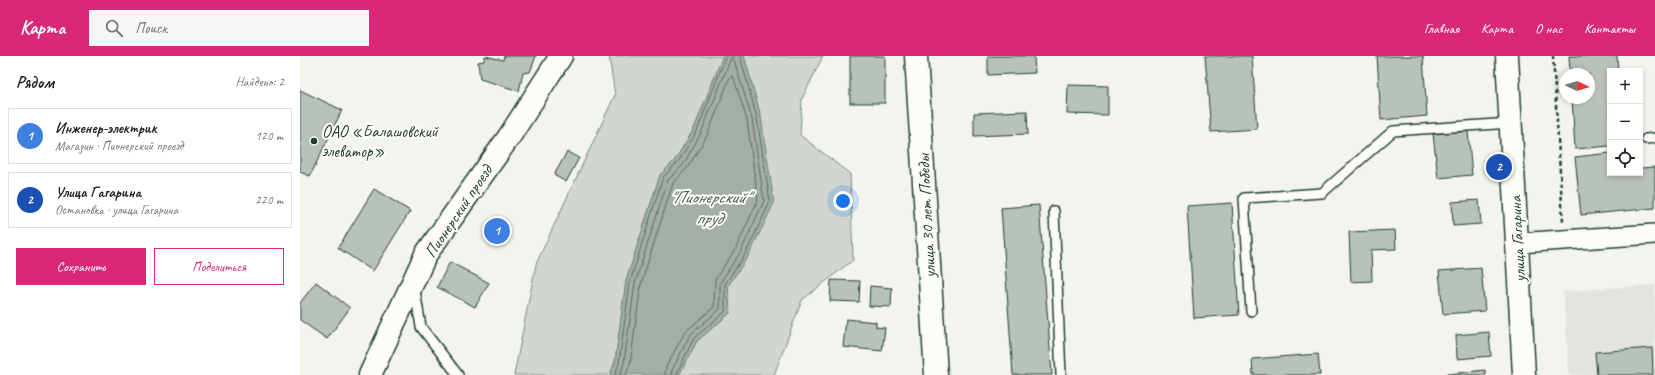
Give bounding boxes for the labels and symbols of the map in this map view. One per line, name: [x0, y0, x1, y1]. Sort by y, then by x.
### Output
north arrow: [1559, 68, 1595, 104]
place label: ОАО «Балашовский элеватор»: [322, 121, 439, 162]
marker: ОАО «Балашовский элеватор»: [309, 136, 319, 146]
street label: улица 30 лет Победы: [913, 152, 940, 279]
pin: 2: [1486, 152, 1512, 182]
street label: Пионерский проезд: [420, 159, 498, 261]
water label: "Пионерский" пруд: [669, 186, 756, 229]
your location: [833, 191, 853, 211]
street label: улица Гагарина: [1505, 194, 1530, 284]
pin: 1: [484, 216, 510, 246]

